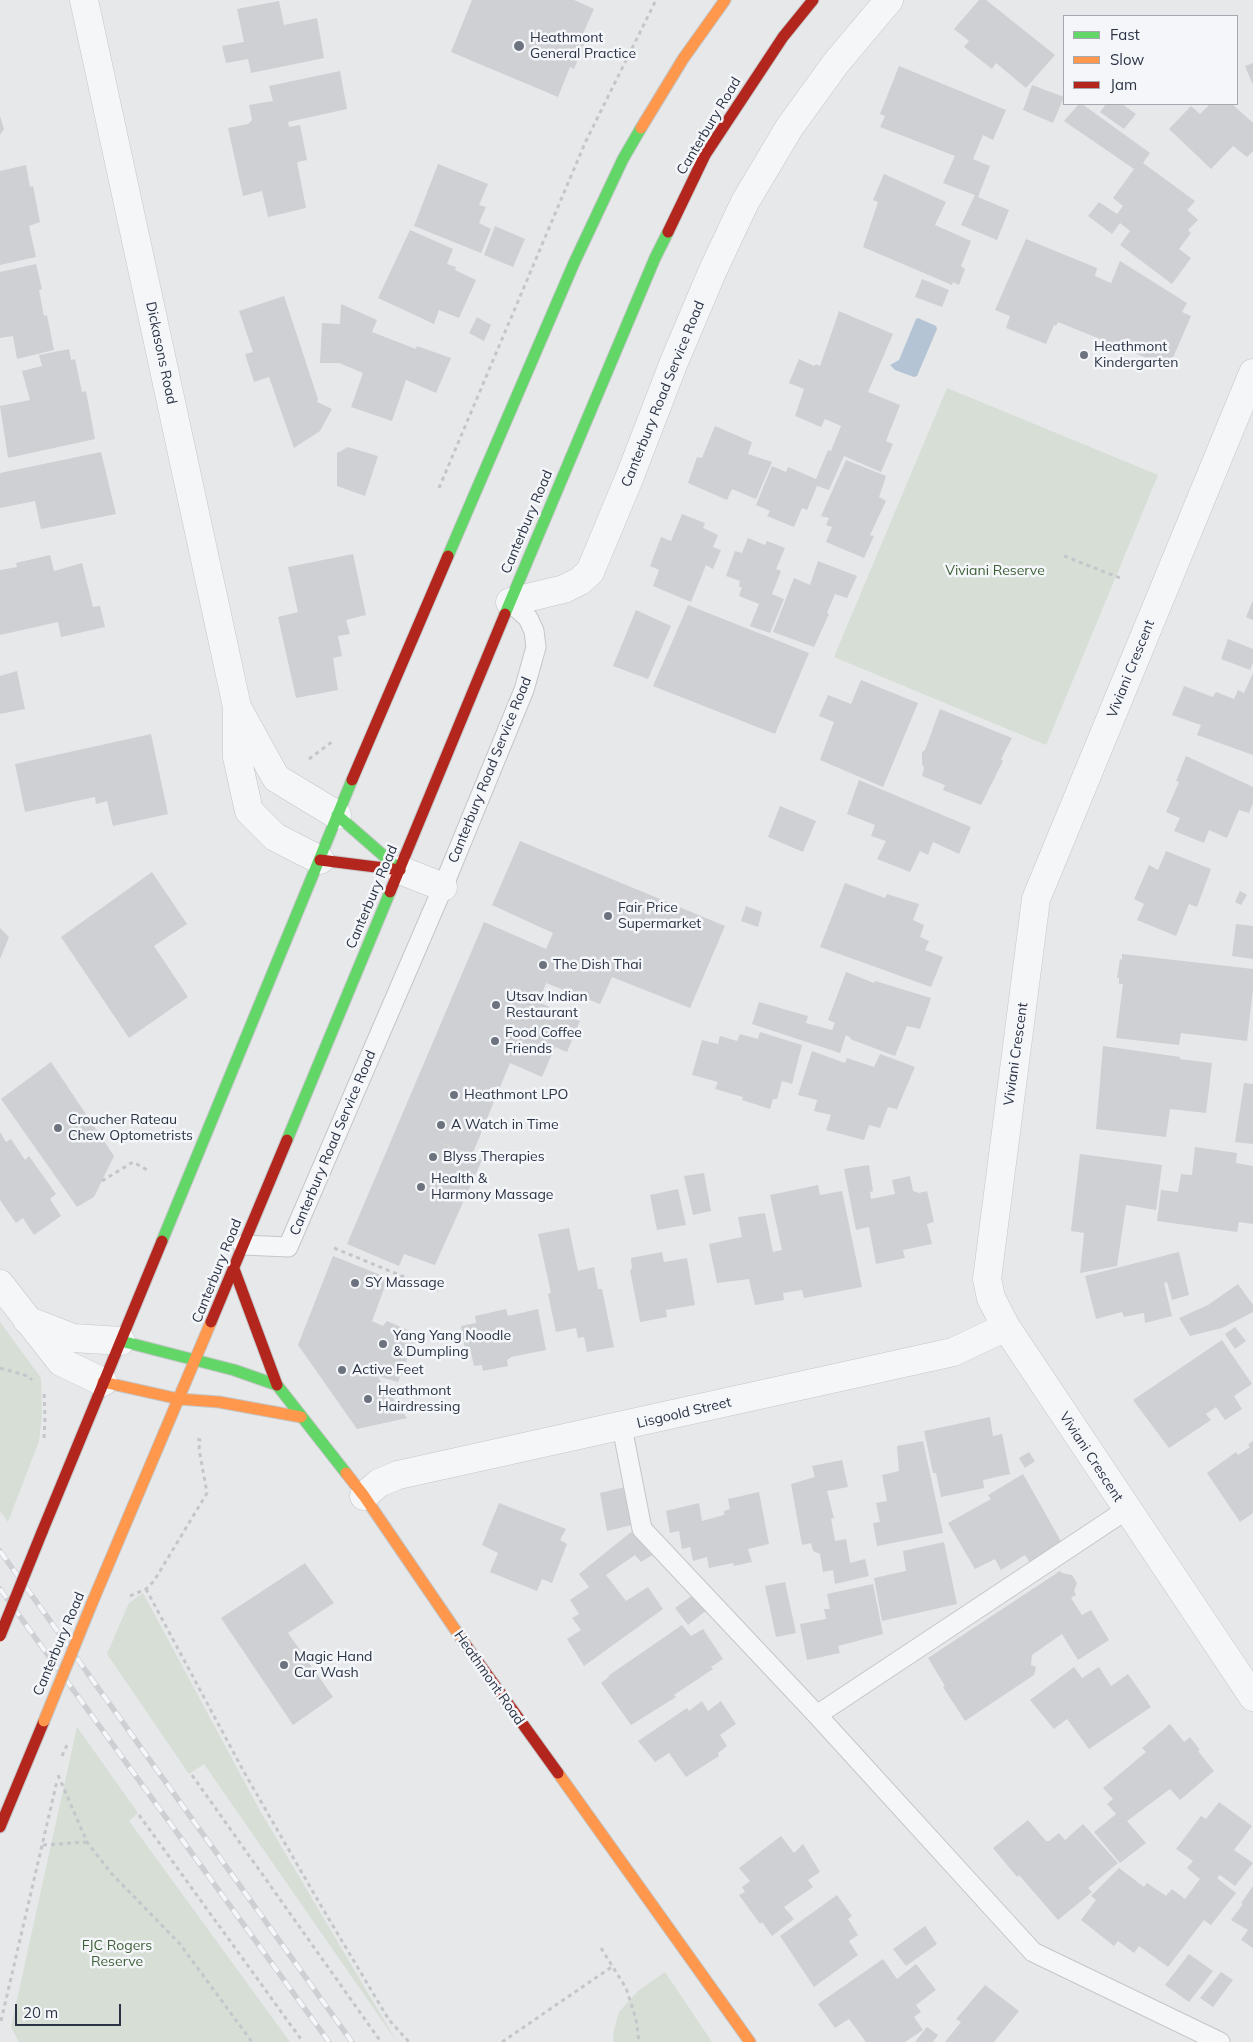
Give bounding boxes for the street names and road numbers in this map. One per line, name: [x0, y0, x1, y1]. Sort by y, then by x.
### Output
street label: Canterbury Road: [673, 74, 745, 178]
street label: Canterbury Road Service Road: [618, 298, 708, 490]
street label: Dickasons Road: [142, 300, 180, 406]
street label: Canterbury Road: [498, 468, 556, 576]
street label: Viviani Crescent: [1104, 618, 1158, 720]
street label: Canterbury Road Service Road: [445, 674, 535, 866]
street label: Canterbury Road: [343, 843, 401, 951]
street label: Viviani Crescent: [1000, 1001, 1032, 1107]
street label: Canterbury Road Service Road: [286, 1048, 380, 1238]
street label: Canterbury Road: [188, 1216, 246, 1326]
street label: Lisgoold Street: [635, 1394, 733, 1432]
street label: Viviani Crescent: [1056, 1409, 1126, 1505]
street label: Canterbury Road: [30, 1590, 88, 1698]
street label: Heathmont Road: [450, 1628, 528, 1728]

